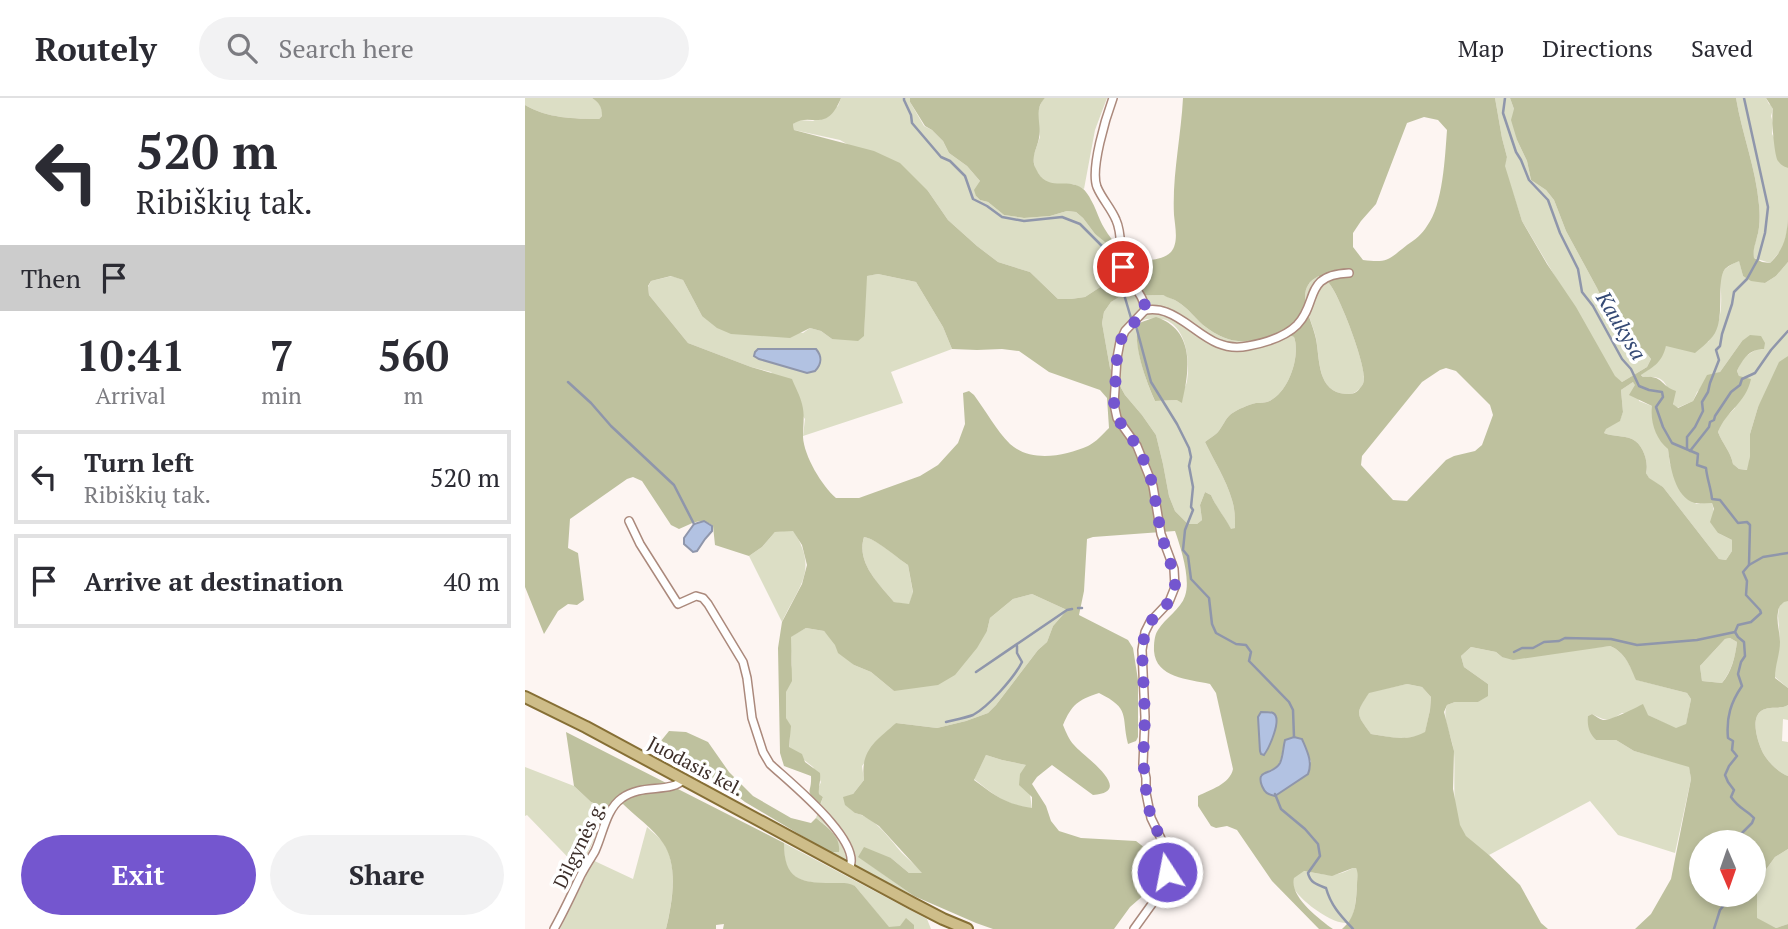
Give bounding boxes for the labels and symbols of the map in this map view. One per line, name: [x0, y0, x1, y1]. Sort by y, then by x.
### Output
pin: [1093, 237, 1153, 297]
water label: Kaukysa: [1590, 285, 1653, 365]
street label: Juodasis kel.: [644, 730, 748, 801]
street label: Dilgynės g.: [547, 797, 610, 892]
north arrow: [1689, 830, 1766, 906]
position arrow: [1130, 835, 1204, 909]

